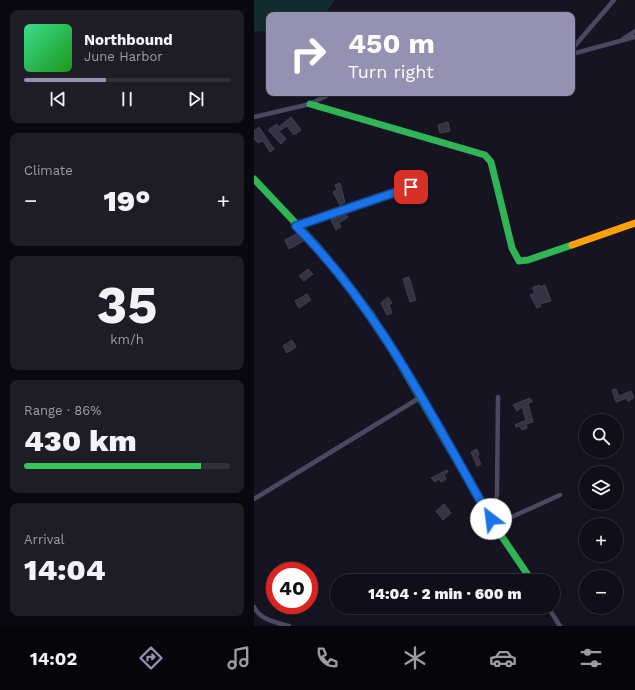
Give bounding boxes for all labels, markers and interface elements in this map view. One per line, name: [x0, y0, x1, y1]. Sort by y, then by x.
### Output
text: 450 m: [348, 27, 435, 60]
icon: right: [282, 28, 334, 80]
text: Northbound: [84, 31, 173, 49]
text: June Harbor: [84, 49, 163, 64]
text: Turn right: [348, 61, 434, 82]
icon: previous: [47, 88, 69, 110]
icon: pause: [116, 88, 138, 110]
icon: next: [185, 88, 207, 110]
text: Climate: [24, 163, 73, 178]
pin: [394, 170, 428, 204]
icon: arrive: [400, 176, 422, 198]
text: 19°: [103, 183, 151, 218]
text: −: [24, 188, 37, 213]
text: +: [217, 188, 230, 213]
text: 35: [96, 275, 158, 336]
text: km/h: [110, 332, 144, 347]
text: Range · 86%: [24, 403, 101, 418]
map controls: [579, 414, 623, 614]
button: search: [579, 414, 623, 458]
text: 430 km: [24, 423, 137, 458]
button: layers: [579, 466, 623, 510]
position arrow: [470, 498, 512, 540]
button: +: [579, 518, 623, 562]
text: Arrival: [24, 532, 65, 547]
text: 14:04: [24, 552, 106, 587]
speed limit sign: 40: [266, 562, 318, 614]
button: −: [579, 570, 623, 614]
text: 14:04 · 2 min · 600 m: [368, 585, 522, 603]
icon: directions: [137, 644, 165, 672]
icon: music: [225, 644, 253, 672]
icon: phone: [313, 644, 341, 672]
icon: climate: [401, 644, 429, 672]
icon: car: [489, 644, 517, 672]
icon: filters: [577, 644, 605, 672]
text: 14:02: [30, 648, 77, 669]

